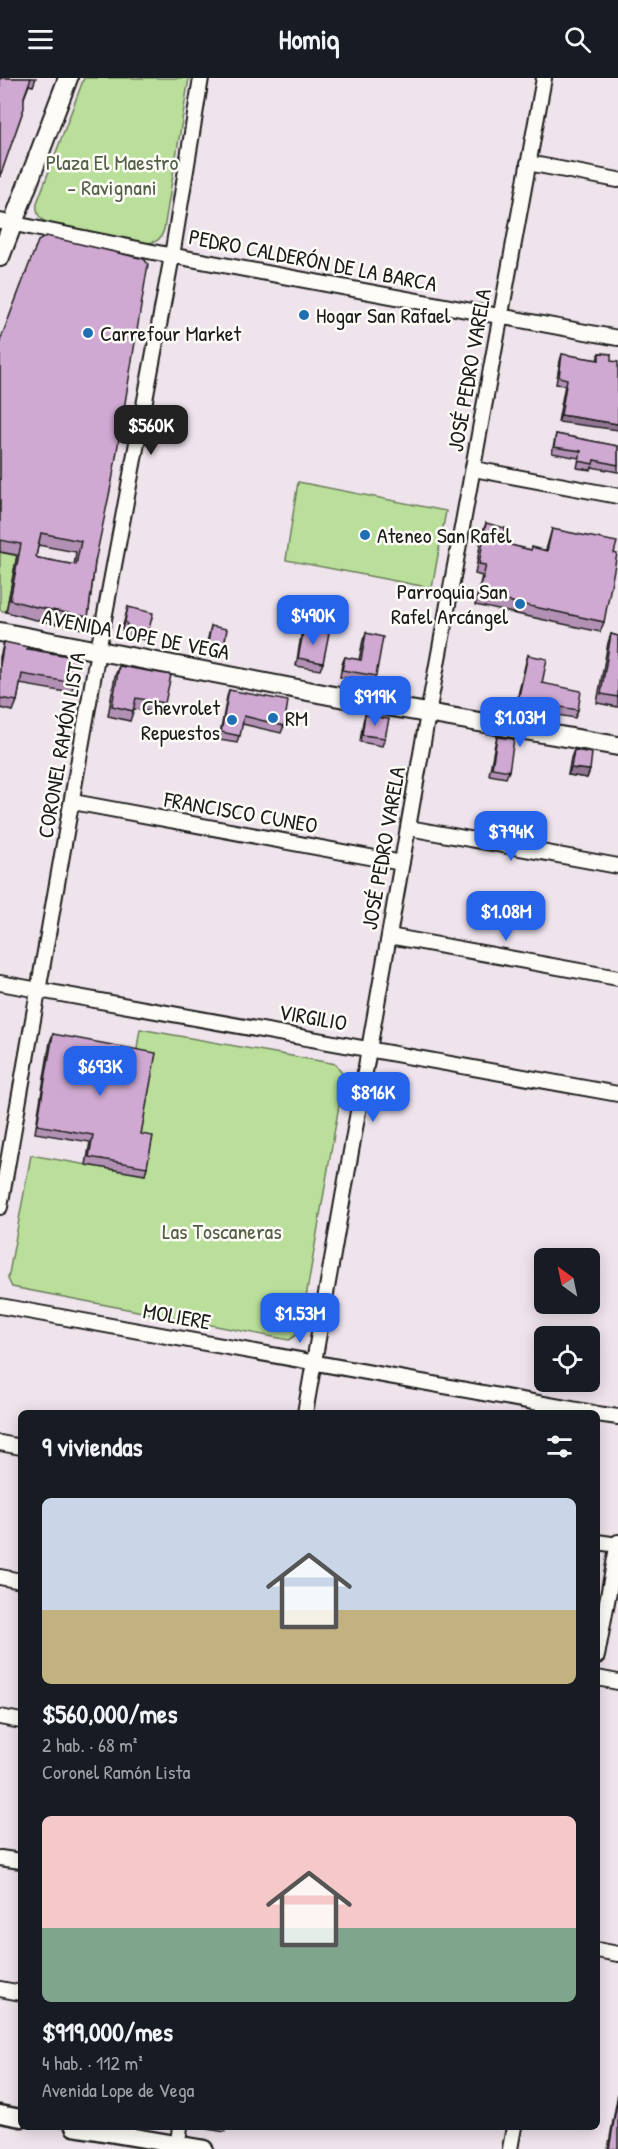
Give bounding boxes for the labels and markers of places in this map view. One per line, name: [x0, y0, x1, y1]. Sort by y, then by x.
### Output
place label: Hogar San Rafael: [316, 300, 451, 330]
marker: Hogar San Rafael: [297, 308, 311, 322]
place label: Carrefour Market: [100, 318, 242, 348]
marker: Carrefour Market: [81, 326, 95, 340]
pin: $560K: [109, 405, 193, 456]
place label: Ateneo San Rafel: [377, 520, 512, 550]
marker: Ateneo San Rafel: [358, 528, 372, 542]
place label: Parroquia San Rafel Arcángel: [391, 576, 508, 631]
pin: $490K: [271, 595, 355, 646]
marker: Parroquia San Rafel Arcángel: [513, 597, 527, 611]
pin: $919K: [333, 676, 417, 727]
place label: Chevrolet Repuestos: [141, 692, 220, 747]
pin: $1.03M: [471, 697, 569, 748]
place label: RM: [285, 703, 308, 733]
marker: RM: [266, 711, 280, 725]
marker: Chevrolet Repuestos: [225, 713, 239, 727]
pin: $794K: [469, 811, 553, 862]
pin: $1.08M: [457, 891, 555, 942]
pin: $693K: [58, 1046, 142, 1097]
pin: $816K: [331, 1072, 415, 1123]
pin: $1.53M: [251, 1293, 349, 1344]

